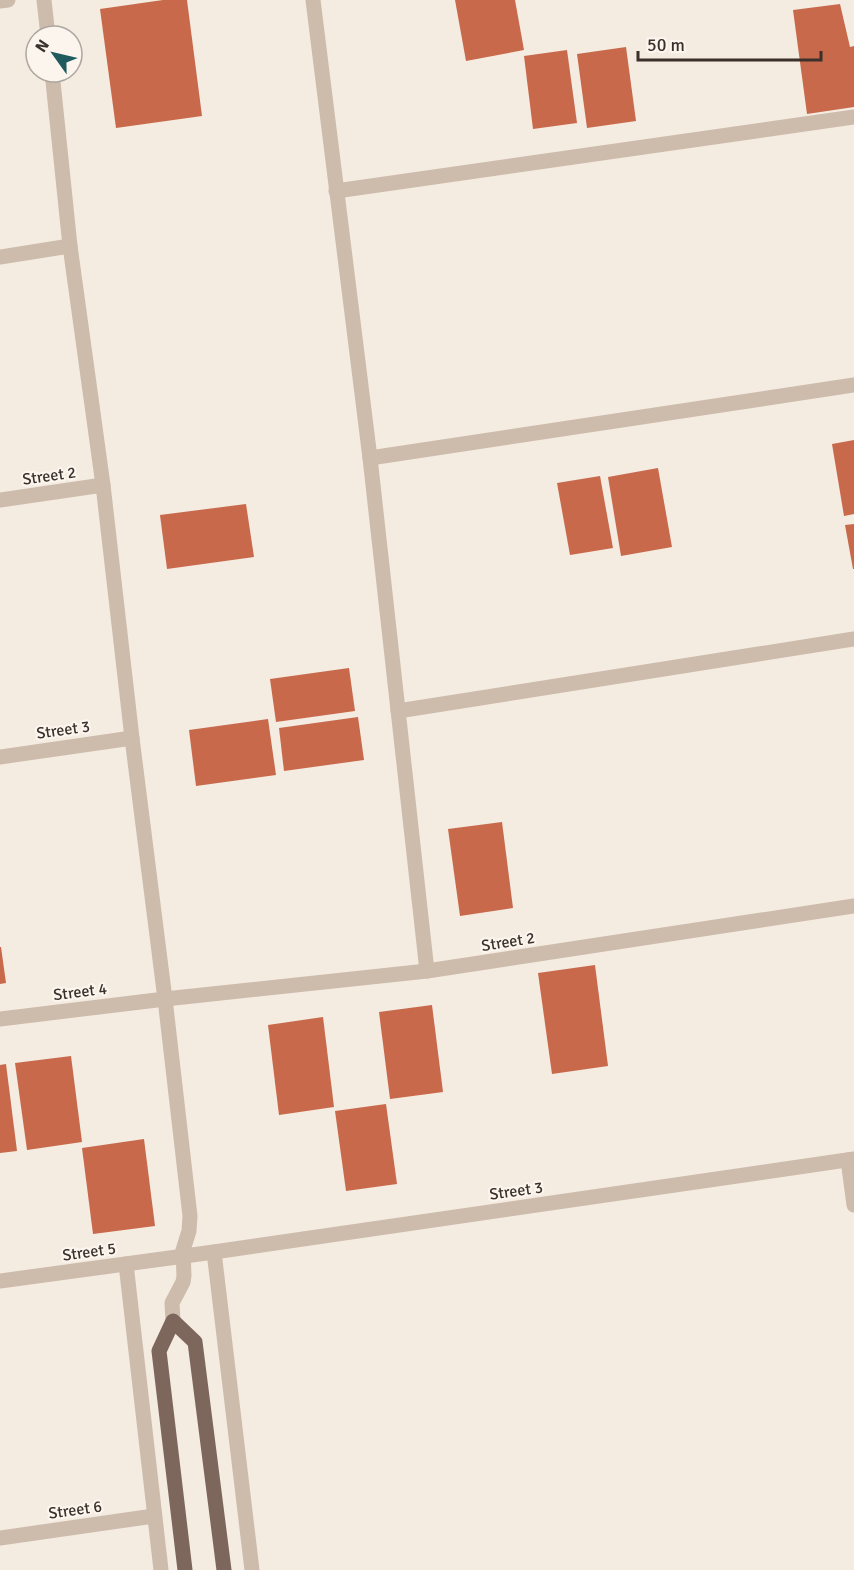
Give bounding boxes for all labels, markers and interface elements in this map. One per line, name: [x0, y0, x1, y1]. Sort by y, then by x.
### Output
north arrow: [24, 24, 84, 84]
scale bar: [638, 24, 821, 62]
text: 50 m: [647, 34, 685, 56]
text: N: [31, 36, 54, 56]
street label: Street 2: [21, 462, 77, 490]
street label: Street 3: [35, 716, 91, 744]
street label: Street 2: [480, 928, 536, 956]
street label: Street 4: [52, 979, 108, 1005]
street label: Street 3: [488, 1177, 544, 1205]
street label: Street 5: [61, 1238, 117, 1266]
street label: Street 6: [47, 1496, 103, 1524]

